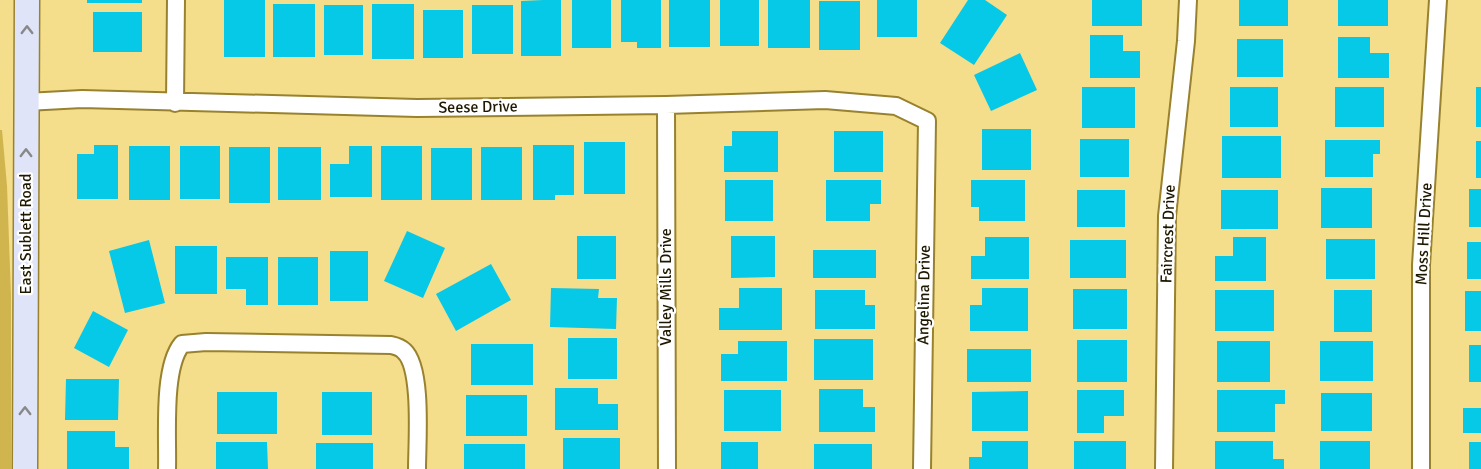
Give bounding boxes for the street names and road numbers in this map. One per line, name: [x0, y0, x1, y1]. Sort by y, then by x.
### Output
street label: Seese Drive: [438, 96, 518, 118]
street label: East Sublett Road: [16, 174, 36, 294]
street label: Moss Hill Drive: [1411, 182, 1437, 286]
street label: Faircrest Drive: [1156, 184, 1180, 284]
street label: Valley Mills Drive: [656, 228, 676, 346]
street label: Angelina Drive: [913, 245, 935, 345]

